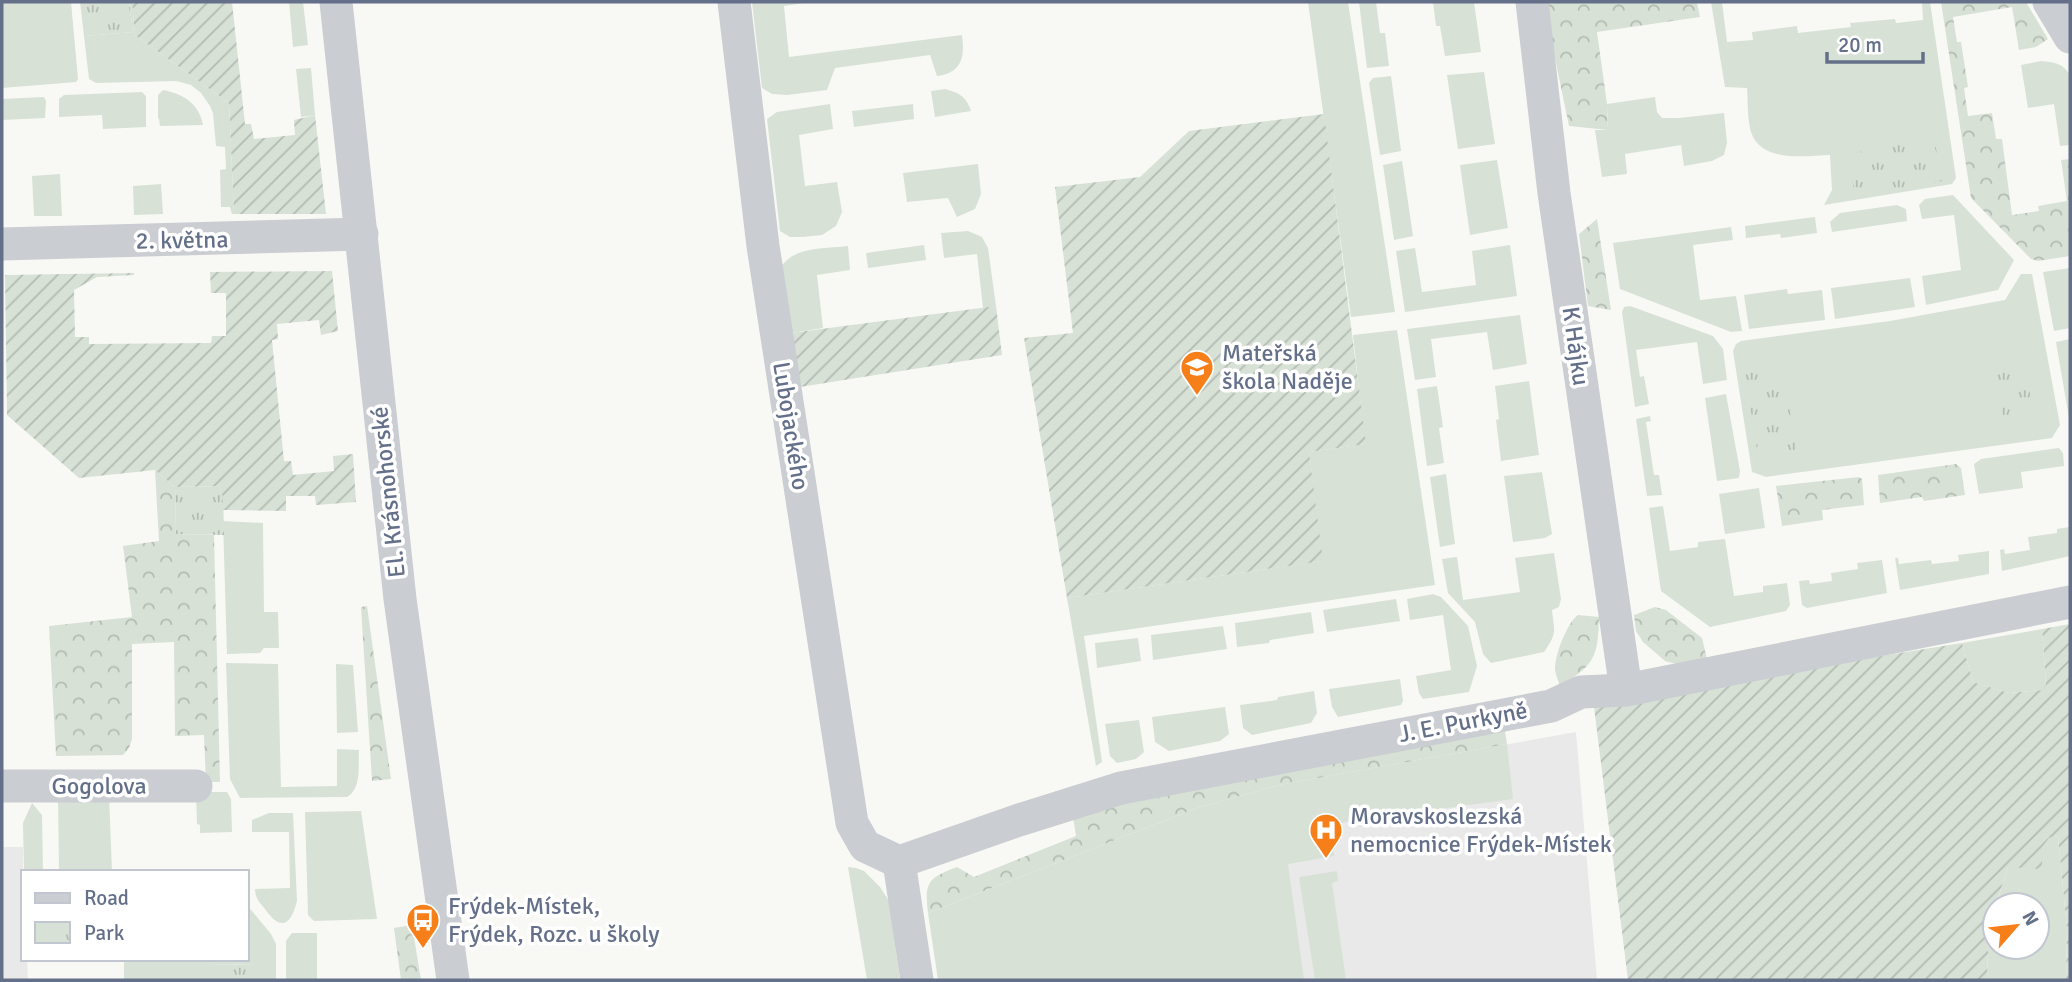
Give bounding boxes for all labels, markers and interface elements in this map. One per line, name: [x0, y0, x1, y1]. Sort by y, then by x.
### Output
scale bar: [1827, 21, 1923, 65]
text: 20 m: [1838, 32, 1882, 58]
street label: 2. května: [135, 224, 229, 256]
street label: K Hájku: [1556, 305, 1596, 387]
place label: Mateřská škola Naděje: [1222, 338, 1353, 396]
school or university icon: Mateřská škola Naděje: [1178, 348, 1216, 397]
street label: Lubojackého: [766, 360, 816, 492]
street label: El. Krásnohorské: [364, 405, 412, 579]
street label: J. E. Purkyně: [1396, 695, 1530, 749]
street label: Gogolova: [51, 771, 147, 801]
place label: Moravskoslezská nemocnice Frýdek-Místek: [1350, 801, 1612, 859]
hospital icon: Moravskoslezská nemocnice Frýdek-Místek: [1307, 811, 1345, 860]
legend: [21, 870, 248, 961]
text: Road: [84, 885, 129, 911]
place label: Frýdek-Místek, Frýdek, Rozc. u školy: [448, 891, 659, 949]
north arrow: [1981, 891, 2051, 961]
bus stop icon: Frýdek-Místek, Frýdek, Rozc. u školy: [404, 901, 442, 950]
text: N: [2016, 907, 2044, 930]
text: Park: [84, 920, 125, 946]

